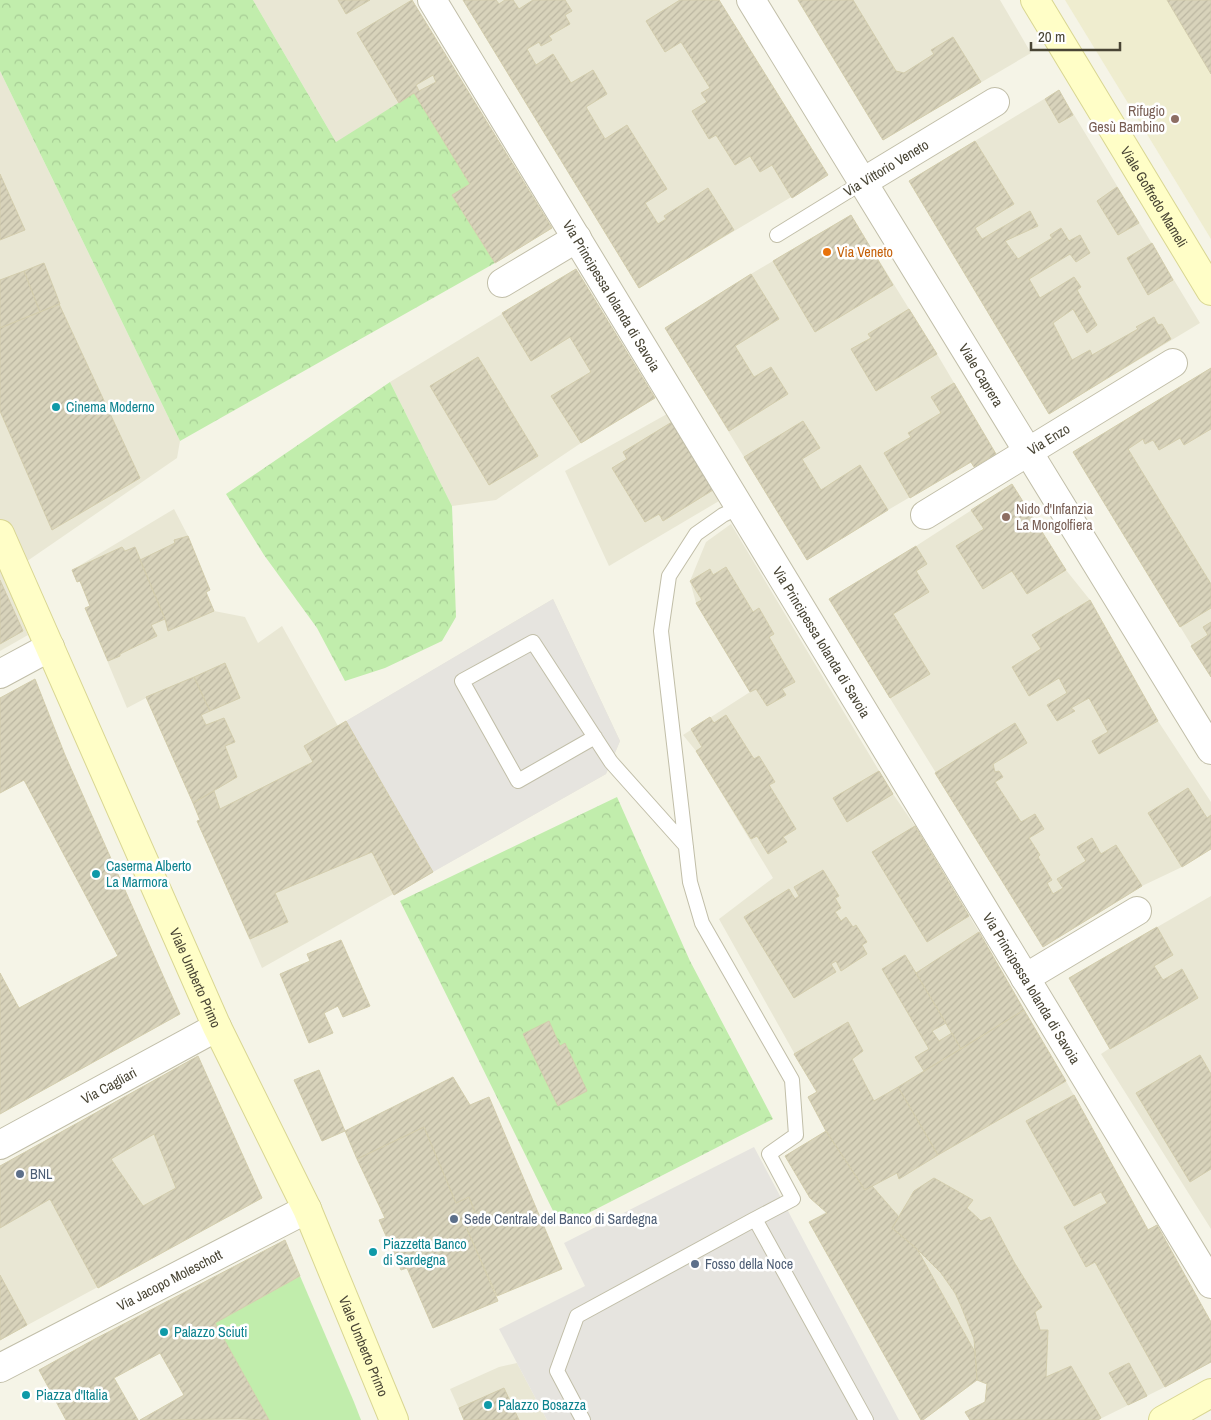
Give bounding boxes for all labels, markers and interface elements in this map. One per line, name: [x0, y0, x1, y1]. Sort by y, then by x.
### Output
scale bar: [1031, 20, 1120, 52]
text: 20 m: [1038, 26, 1065, 47]
place label: Rifugio Gesù Bambino: [1088, 102, 1165, 136]
marker: Rifugio Gesù Bambino: [1169, 113, 1181, 125]
street label: Via Vittorio Veneto: [840, 136, 932, 200]
street label: Viale Goffredo Mameli: [1117, 143, 1191, 251]
street label: Via Principessa Iolanda di Savoia: [559, 217, 665, 375]
place label: Via Veneto: [837, 243, 893, 261]
marker: Via Veneto: [821, 246, 833, 258]
street label: Viale Caprera: [955, 340, 1008, 410]
place label: Cinema Moderno: [66, 398, 155, 416]
marker: Cinema Moderno: [50, 401, 62, 413]
street label: Via Enzo: [1024, 419, 1073, 459]
place label: Nido d'Infanzia La Mongolfiera: [1016, 500, 1093, 534]
marker: Nido d'Infanzia La Mongolfiera: [1000, 511, 1012, 523]
street label: Via Principessa Iolanda di Savoia: [769, 563, 875, 722]
place label: Caserma Alberto La Marmora: [106, 857, 192, 891]
marker: Caserma Alberto La Marmora: [90, 868, 102, 880]
street label: Via Principessa Iolanda di Savoia: [979, 909, 1085, 1068]
street label: Viale Umberto Primo: [166, 925, 225, 1031]
street label: Via Cagliari: [78, 1063, 140, 1108]
place label: BNL: [30, 1165, 53, 1183]
marker: BNL: [14, 1168, 26, 1180]
place label: Sede Centrale del Banco di Sardegna: [464, 1210, 658, 1228]
marker: Sede Centrale del Banco di Sardegna: [448, 1213, 460, 1225]
place label: Piazzetta Banco di Sardegna: [383, 1235, 467, 1269]
street label: Via Jacopo Moleschott: [114, 1245, 225, 1315]
marker: Piazzetta Banco di Sardegna: [367, 1246, 379, 1258]
place label: Fosso della Noce: [705, 1255, 793, 1273]
marker: Fosso della Noce: [689, 1258, 701, 1270]
street label: Viale Umberto Primo: [335, 1293, 392, 1399]
place label: Palazzo Sciuti: [174, 1323, 247, 1341]
marker: Palazzo Sciuti: [158, 1326, 170, 1338]
place label: Piazza d'Italia: [36, 1386, 108, 1404]
marker: Piazza d'Italia: [20, 1389, 32, 1401]
place label: Palazzo Bosazza: [498, 1396, 587, 1414]
marker: Palazzo Bosazza: [482, 1399, 494, 1411]

